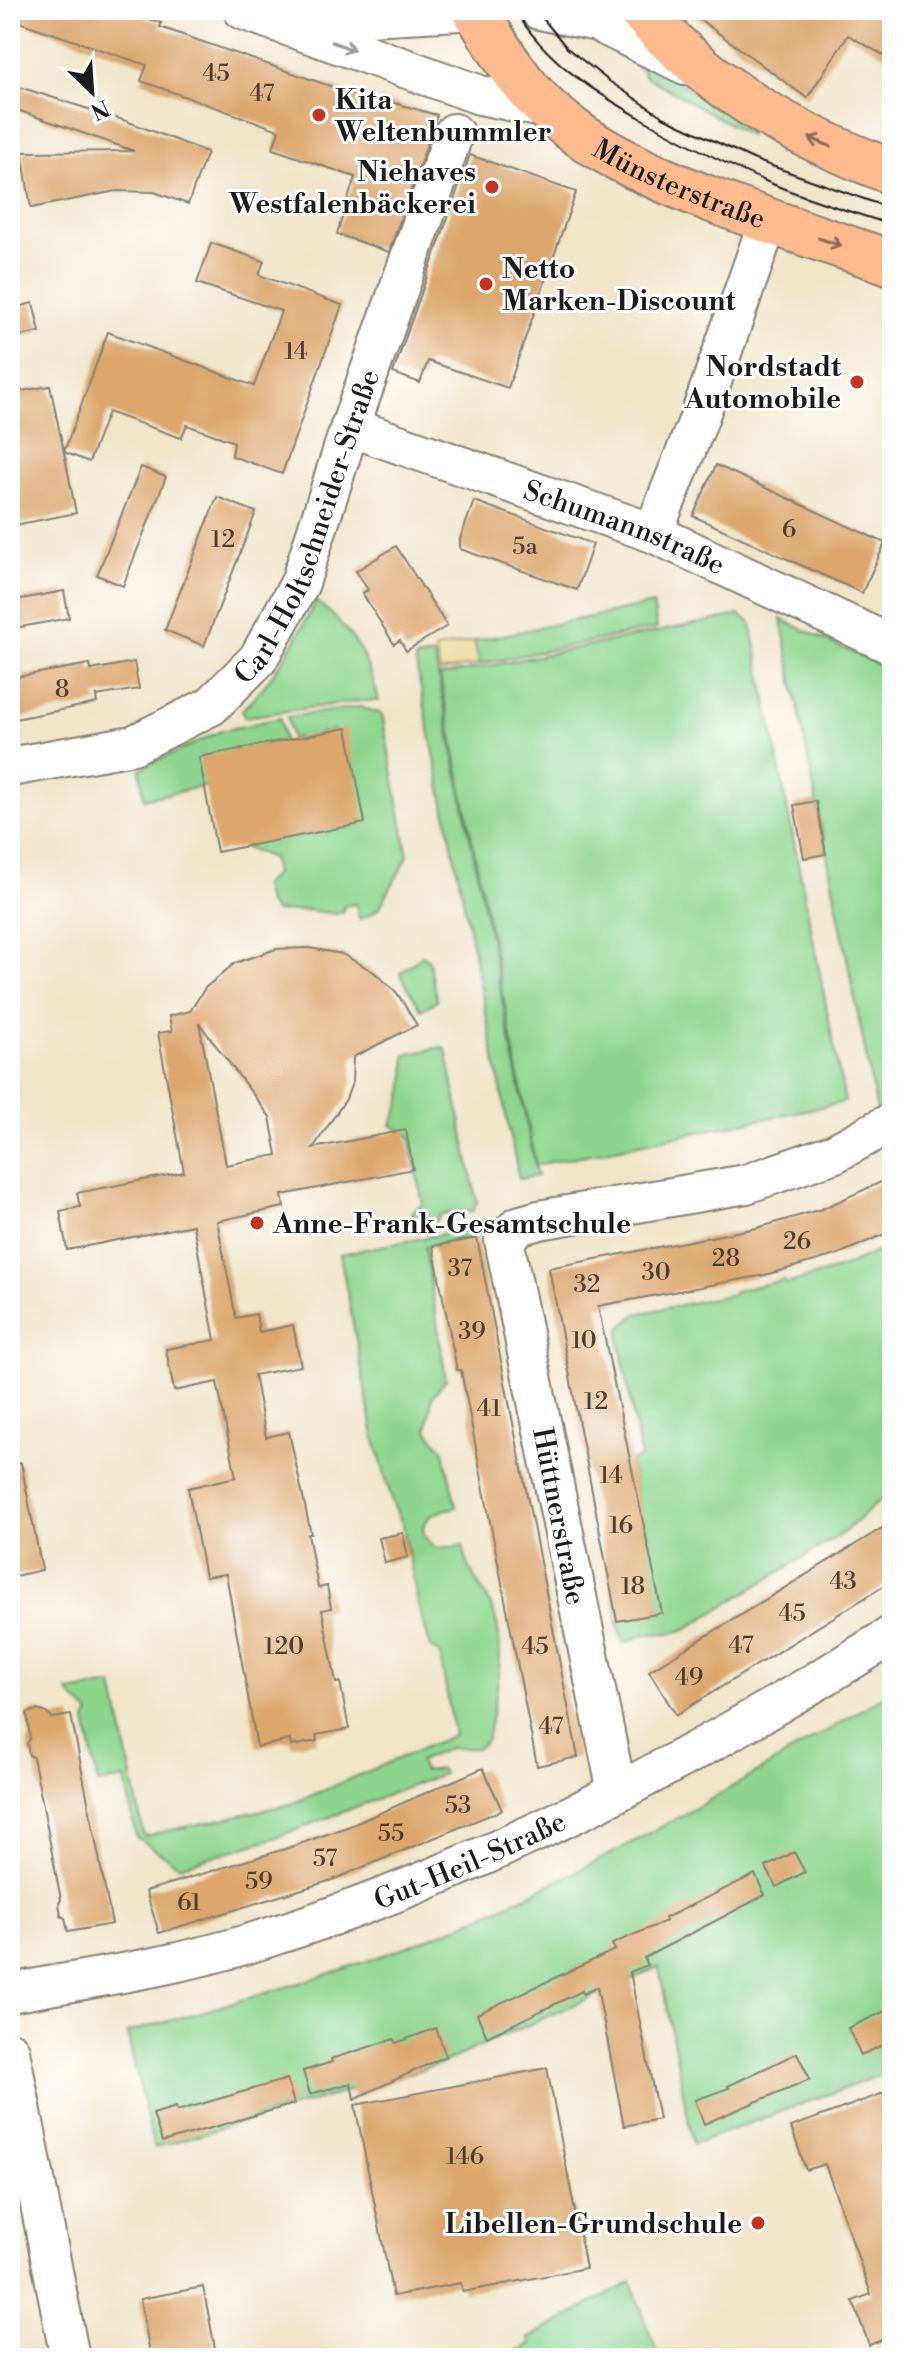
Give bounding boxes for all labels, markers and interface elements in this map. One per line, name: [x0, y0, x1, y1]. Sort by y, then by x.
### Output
one-way arrow: [330, 40, 355, 54]
north arrow: [52, 52, 132, 132]
house number: 45: [202, 59, 230, 89]
house number: 47: [249, 79, 275, 109]
place label: Kita Weltenbummler: [334, 83, 552, 150]
text: N: [86, 93, 113, 125]
marker: Kita Weltenbummler: [310, 106, 328, 124]
street label: Münsterstraße: [586, 132, 770, 237]
one-way arrow: [808, 133, 833, 148]
place label: Niehaves Westfalenbäckerei: [228, 155, 476, 222]
marker: Niehaves Westfalenbäckerei: [483, 178, 501, 196]
one-way arrow: [818, 236, 843, 251]
place label: Netto Marken-Discount: [502, 252, 737, 319]
marker: Netto Marken-Discount: [477, 275, 495, 293]
house number: 14: [284, 337, 308, 367]
place label: Nordstadt Automobile: [683, 350, 842, 417]
street label: Carl-Holtschneider-Straße: [227, 365, 388, 692]
marker: Nordstadt Automobile: [848, 373, 866, 391]
street label: Schumannstraße: [519, 473, 730, 583]
house number: 6: [782, 515, 796, 545]
house number: 12: [211, 525, 235, 555]
house number: 5a: [512, 532, 539, 562]
house number: 8: [55, 675, 69, 705]
place label: Anne-Frank-Gesamtschule: [272, 1207, 631, 1242]
marker: Anne-Frank-Gesamtschule: [248, 1214, 266, 1232]
house number: 26: [783, 1227, 811, 1257]
house number: 28: [712, 1244, 740, 1274]
house number: 37: [448, 1254, 472, 1284]
house number: 30: [641, 1258, 671, 1288]
house number: 32: [574, 1270, 600, 1300]
house number: 39: [458, 1317, 486, 1347]
house number: 10: [571, 1326, 597, 1356]
house number: 12: [584, 1387, 608, 1417]
house number: 41: [477, 1394, 502, 1424]
street label: Hüttnerstraße: [524, 1425, 593, 1608]
house number: 14: [599, 1461, 623, 1491]
house number: 16: [609, 1511, 633, 1541]
house number: 43: [829, 1567, 857, 1597]
house number: 18: [621, 1572, 645, 1602]
house number: 45: [778, 1599, 806, 1629]
house number: 47: [728, 1631, 754, 1661]
house number: 120: [264, 1632, 304, 1662]
house number: 45: [521, 1632, 549, 1662]
house number: 49: [675, 1663, 703, 1693]
house number: 47: [538, 1712, 564, 1742]
house number: 53: [445, 1791, 471, 1821]
street label: Gut-Heil-Straße: [369, 1805, 572, 1918]
house number: 55: [378, 1819, 404, 1849]
house number: 57: [313, 1844, 337, 1874]
house number: 59: [245, 1867, 273, 1897]
house number: 61: [177, 1888, 202, 1918]
house number: 146: [446, 2142, 484, 2172]
place label: Libellen-Grundschule: [445, 2207, 742, 2242]
marker: Libellen-Grundschule: [749, 2214, 767, 2232]

